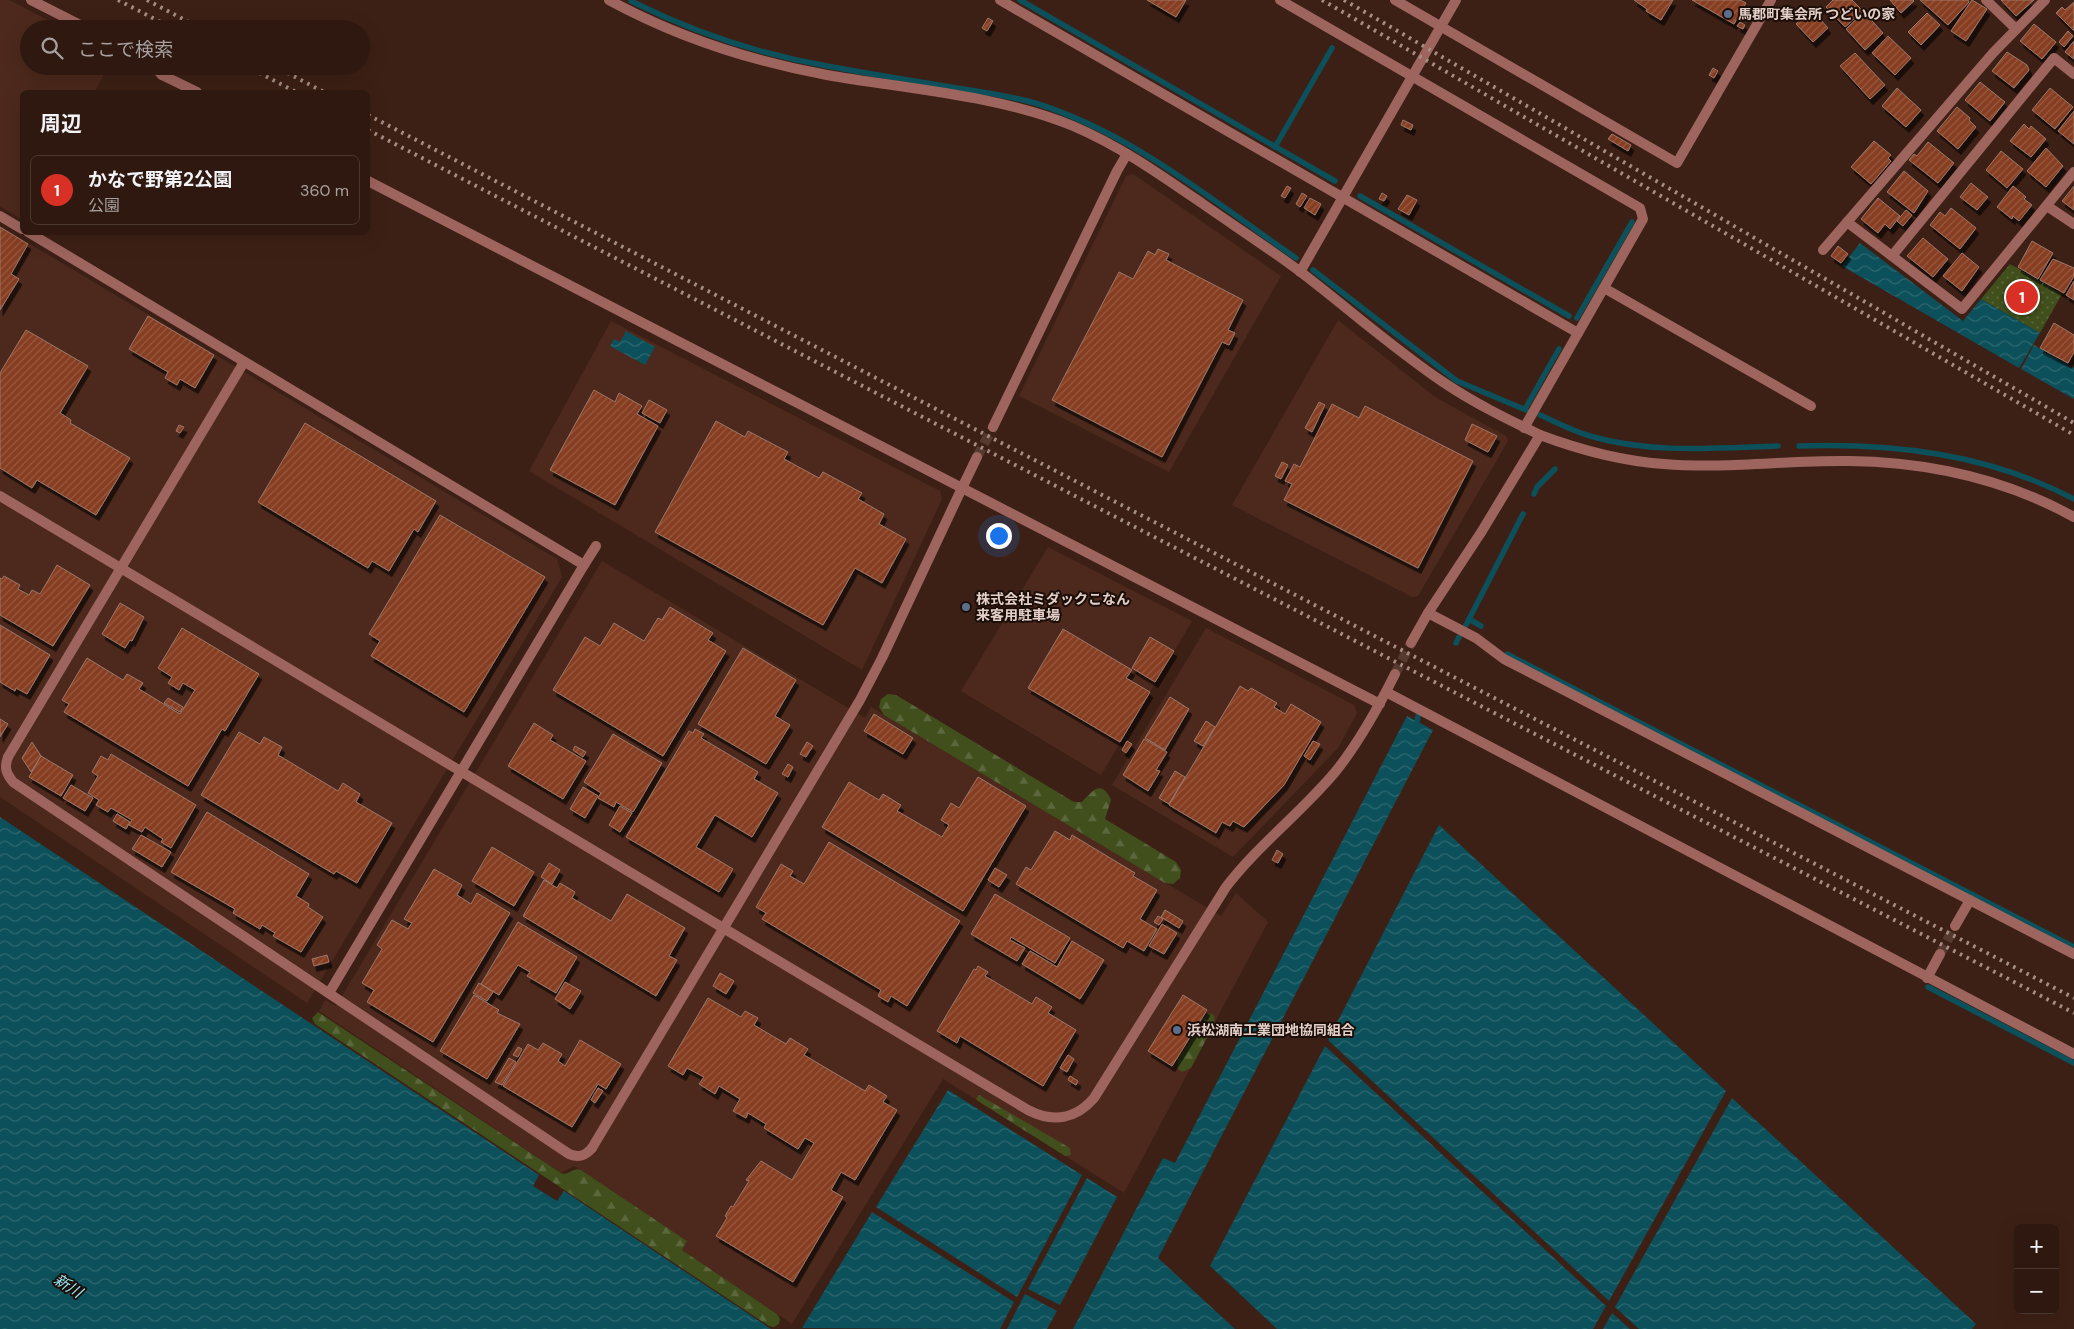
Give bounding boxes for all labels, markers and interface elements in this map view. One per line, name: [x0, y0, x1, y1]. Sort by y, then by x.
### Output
place label: 馬郡町集会所 つどいの家: [1738, 5, 1895, 23]
marker: 馬郡町集会所 つどいの家: [1722, 8, 1734, 20]
search box: [20, 20, 370, 75]
icon: search: [38, 34, 66, 62]
text: ここで検索: [78, 37, 173, 62]
text: 周辺: [40, 110, 82, 138]
text: かなで野第2公園: [88, 167, 232, 192]
text: 1: [54, 180, 60, 201]
text: 360 m: [300, 180, 349, 201]
text: 公園: [88, 195, 120, 216]
pin: 1: [2006, 278, 2038, 316]
your location: [986, 523, 1012, 549]
place label: 株式会社ミダックこなん 来客用駐車場: [976, 590, 1130, 624]
marker: 株式会社ミダックこなん 来客用駐車場: [960, 601, 972, 613]
place label: 浜松湖南工業団地協同組合: [1187, 1021, 1355, 1039]
marker: 浜松湖南工業団地協同組合: [1171, 1024, 1183, 1036]
map controls: [2014, 1224, 2059, 1314]
button: +: [2014, 1224, 2059, 1269]
button: −: [2014, 1269, 2059, 1314]
water label: 新川: [50, 1270, 88, 1303]

